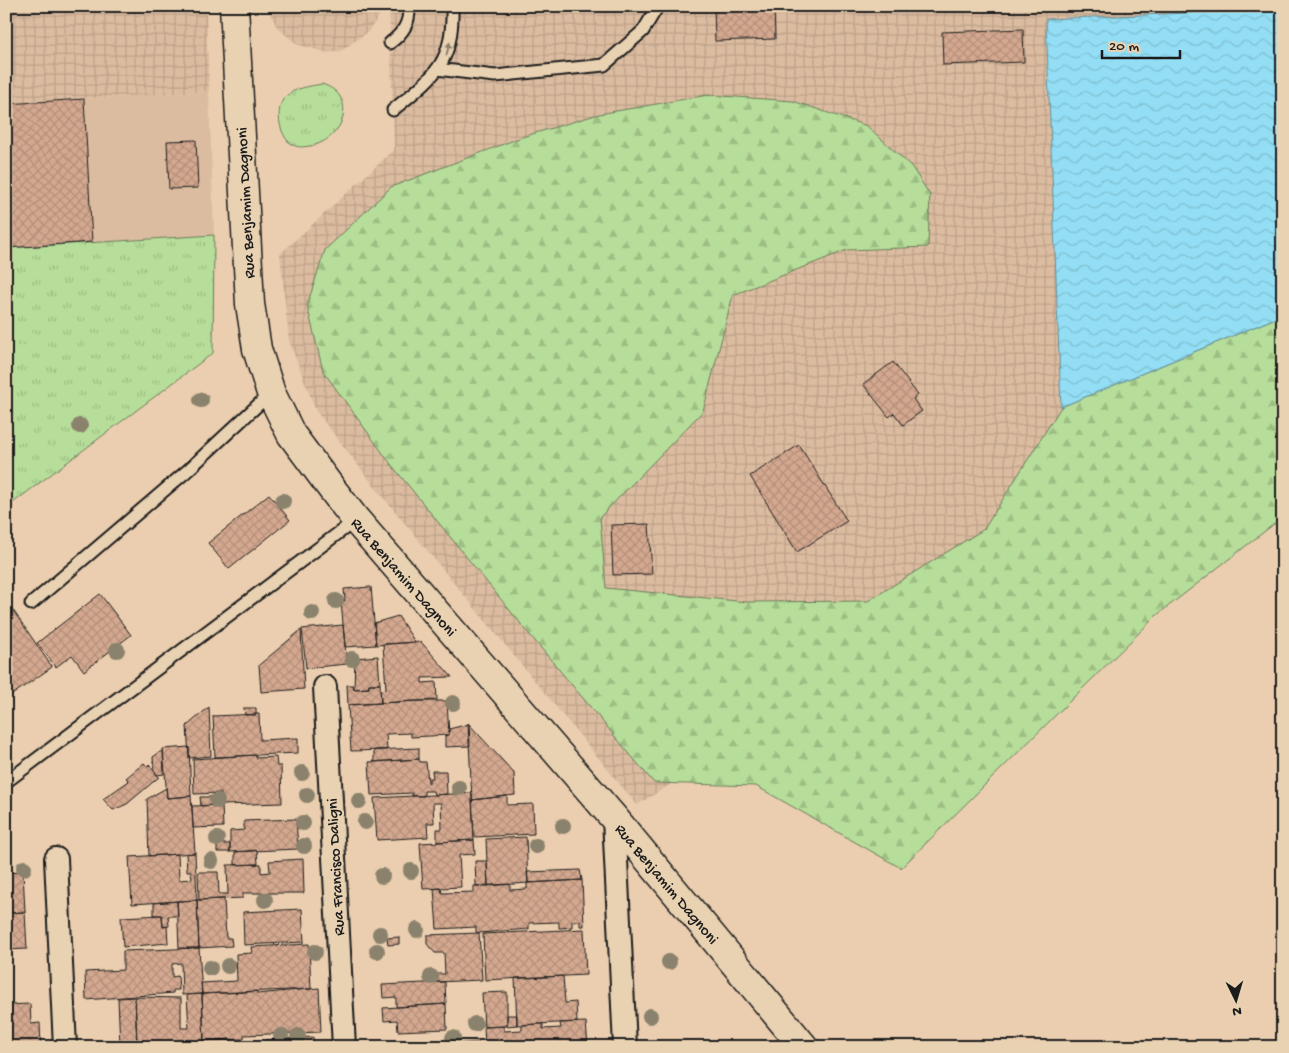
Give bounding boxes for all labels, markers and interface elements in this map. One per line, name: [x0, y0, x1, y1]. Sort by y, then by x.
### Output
scale bar: [1102, 28, 1179, 60]
text: 20 m: [1109, 38, 1139, 56]
one-way arrow: [444, 42, 452, 57]
street label: Rua Benjamim Dagnoni: [234, 127, 261, 279]
street label: Rua Benjamim Dagnoni: [345, 515, 459, 642]
street label: Rua Francisco Daligni: [324, 798, 351, 936]
street label: Rua Benjamim Dagnoni: [609, 821, 721, 949]
north arrow: [1212, 976, 1262, 1026]
text: N: [1232, 1002, 1242, 1019]

